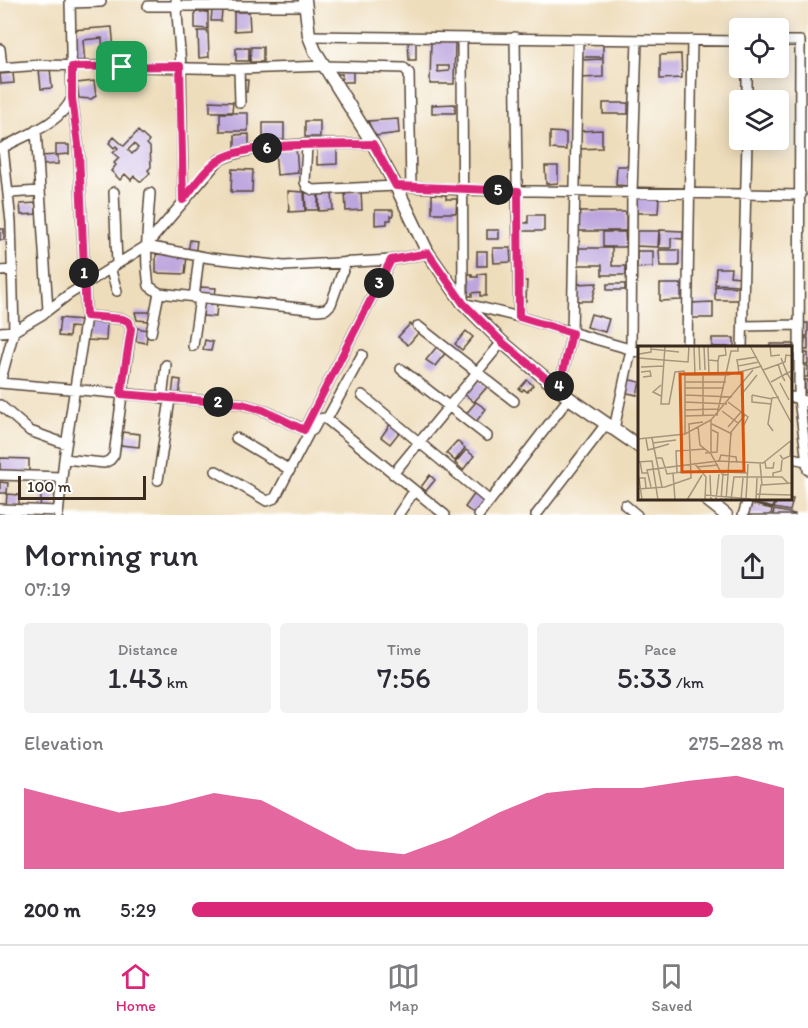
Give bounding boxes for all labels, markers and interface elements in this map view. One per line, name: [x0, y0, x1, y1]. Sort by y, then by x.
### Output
map controls: [729, 18, 789, 150]
button: locate: [729, 18, 789, 78]
pin: [96, 41, 147, 92]
icon: arrive: [105, 50, 138, 83]
button: layers: [729, 90, 789, 150]
pin: 6: [252, 133, 282, 163]
text: 6: [263, 138, 271, 157]
pin: 5: [483, 175, 513, 205]
text: 5: [494, 180, 502, 199]
pin: 1: [69, 258, 99, 288]
text: 1: [80, 263, 88, 282]
pin: 3: [364, 268, 394, 298]
text: 3: [375, 273, 383, 292]
inset map: [638, 346, 793, 500]
pin: 4: [544, 371, 574, 401]
text: 4: [554, 376, 564, 395]
pin: 2: [203, 387, 233, 417]
text: 2: [214, 392, 222, 411]
scale bar: [18, 473, 146, 501]
text: 100 m: [27, 477, 71, 496]
text: Morning run: [24, 535, 199, 574]
button: share: [721, 535, 784, 598]
text: 07:19: [24, 577, 71, 601]
text: Distance: [118, 640, 178, 659]
text: Time: [387, 640, 421, 659]
text: Pace: [644, 640, 676, 659]
text: 1.43: [107, 659, 163, 696]
text: 7:56: [377, 659, 431, 696]
text: 5:33: [617, 659, 672, 696]
text: km: [163, 673, 188, 692]
text: /km: [672, 673, 704, 692]
text: Elevation: [24, 731, 103, 755]
text: 275–288 m: [688, 731, 784, 755]
text: 200 m: [24, 898, 80, 922]
text: 5:29: [120, 898, 156, 922]
tab: Home: [116, 960, 156, 1015]
tab: Map: [387, 960, 420, 1015]
tab: Saved: [652, 960, 692, 1015]

